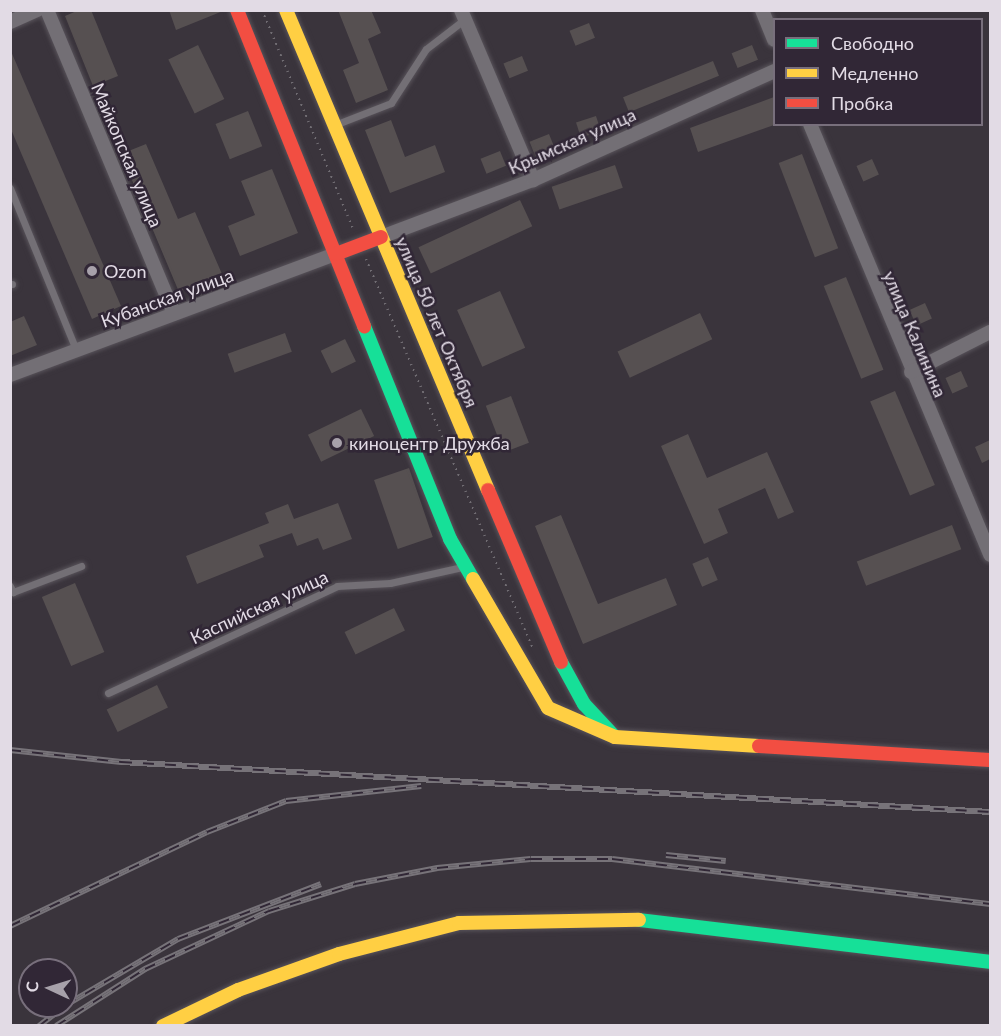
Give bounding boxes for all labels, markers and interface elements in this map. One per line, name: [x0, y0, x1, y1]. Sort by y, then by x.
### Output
legend: [773, 18, 983, 126]
text: Свободно: [831, 32, 914, 54]
text: Медленно: [831, 62, 919, 84]
street label: Майкопская улица: [87, 80, 167, 230]
text: Пробка: [831, 92, 893, 114]
street label: Крымская улица: [505, 103, 639, 179]
street label: улица 50 лет Октября: [391, 233, 483, 411]
place label: Ozon: [104, 260, 146, 282]
marker: Ozon: [85, 264, 99, 278]
street label: Кубанская улица: [98, 264, 236, 332]
street label: улица Калинина: [879, 268, 951, 400]
place label: киноцентр Дружба: [349, 432, 510, 454]
marker: киноцентр Дружба: [330, 436, 344, 450]
street label: Каспийская улица: [187, 566, 331, 648]
north arrow: [18, 958, 78, 1018]
text: С: [22, 981, 41, 993]

